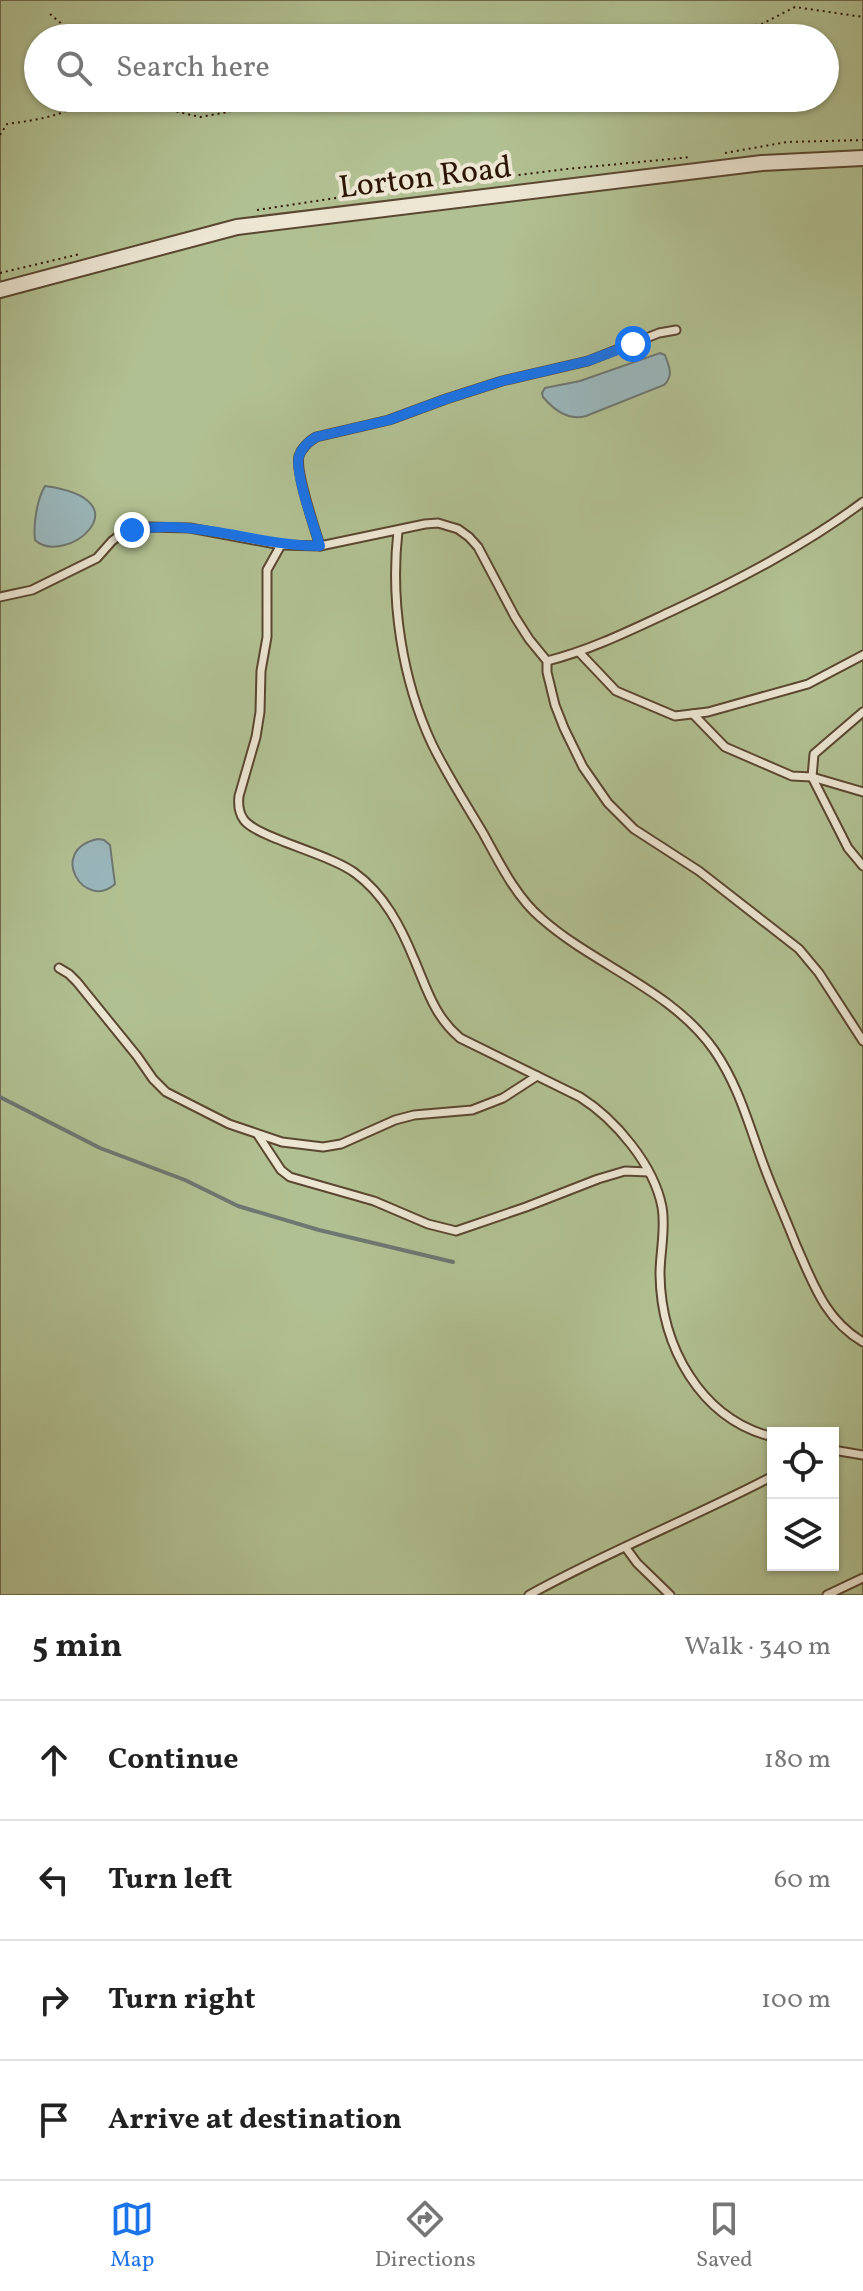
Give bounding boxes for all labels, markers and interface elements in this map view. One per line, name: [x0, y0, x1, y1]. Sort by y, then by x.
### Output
search box: [24, 24, 839, 112]
icon: search: [52, 46, 96, 90]
text: Search here: [116, 47, 270, 89]
street label: Lorton Road: [336, 147, 514, 211]
route start: [615, 326, 651, 362]
route end: [114, 512, 150, 548]
map controls: [767, 1427, 839, 1571]
button: locate: [767, 1427, 839, 1499]
button: layers: [767, 1499, 839, 1571]
text: 5 min: [32, 1624, 122, 1671]
text: Walk · 340 m: [684, 1629, 831, 1665]
icon: ahead: [32, 1738, 76, 1782]
text: Continue: [108, 1739, 239, 1781]
text: 180 m: [764, 1742, 831, 1778]
icon: left: [32, 1858, 76, 1902]
text: Turn left: [108, 1859, 232, 1901]
text: 60 m: [774, 1862, 831, 1898]
icon: right: [32, 1978, 76, 2022]
text: Turn right: [108, 1979, 256, 2021]
text: 100 m: [761, 1982, 831, 2018]
icon: arrive: [32, 2098, 76, 2142]
text: Arrive at destination: [108, 2099, 402, 2141]
tab: Map: [110, 2197, 154, 2276]
tab: Directions: [375, 2197, 476, 2276]
tab: Saved: [696, 2197, 753, 2276]

